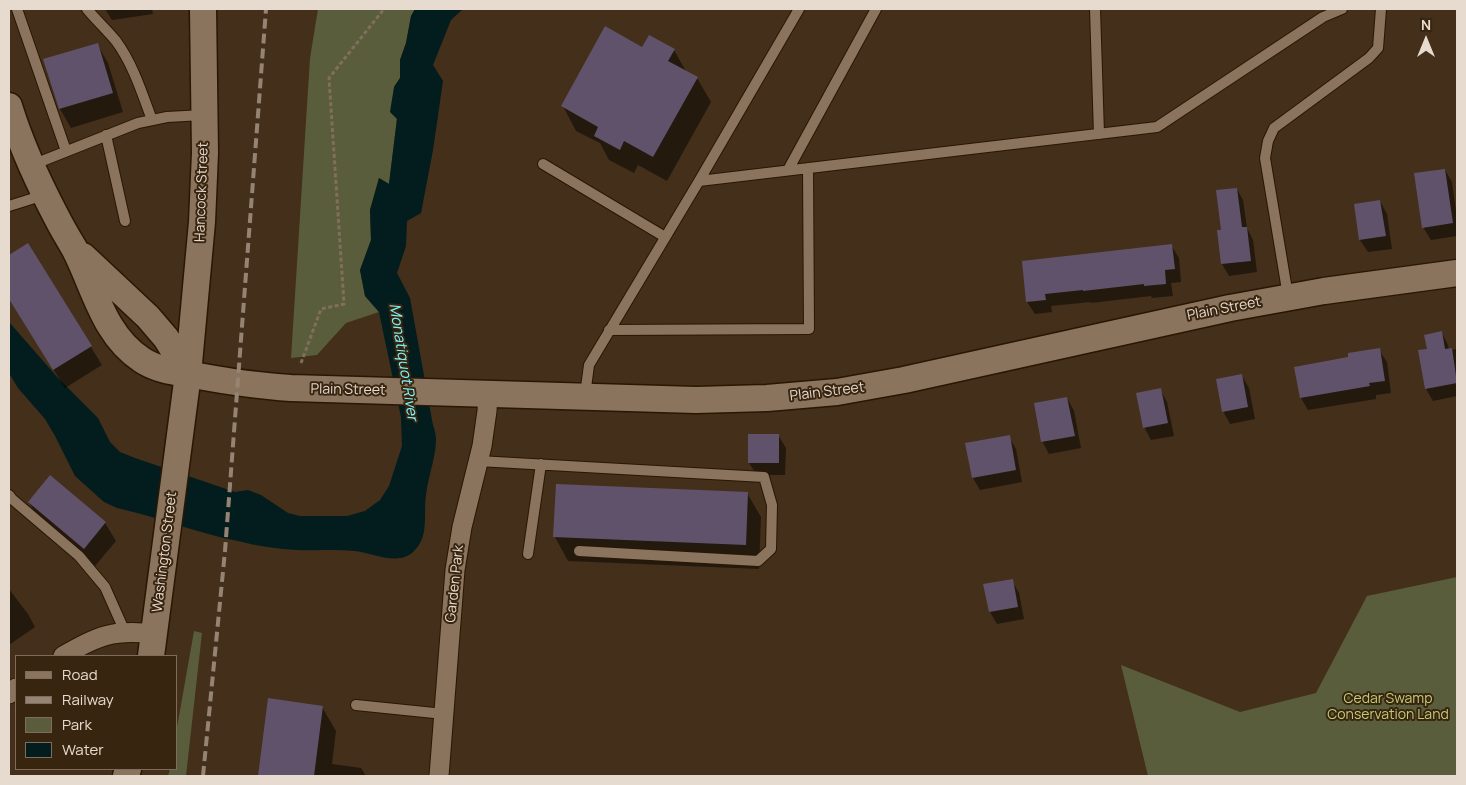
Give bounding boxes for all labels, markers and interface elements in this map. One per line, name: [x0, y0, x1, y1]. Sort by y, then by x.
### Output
north arrow: [1401, 15, 1451, 65]
text: N: [1421, 15, 1431, 34]
street label: Hancock Street: [192, 142, 212, 242]
street label: Plain Street: [1186, 294, 1262, 324]
water label: Monatiquot River: [385, 302, 421, 422]
street label: Plain Street: [789, 379, 865, 405]
street label: Plain Street: [310, 381, 386, 399]
street label: Washington Street: [149, 491, 181, 613]
street label: Garden Park: [443, 544, 467, 624]
legend: [15, 655, 178, 770]
text: Road: [62, 664, 98, 685]
text: Railway: [62, 689, 114, 710]
park label: Cedar Swamp Conservation Land: [1327, 691, 1449, 724]
text: Park: [62, 714, 92, 735]
text: Water: [62, 739, 104, 760]

